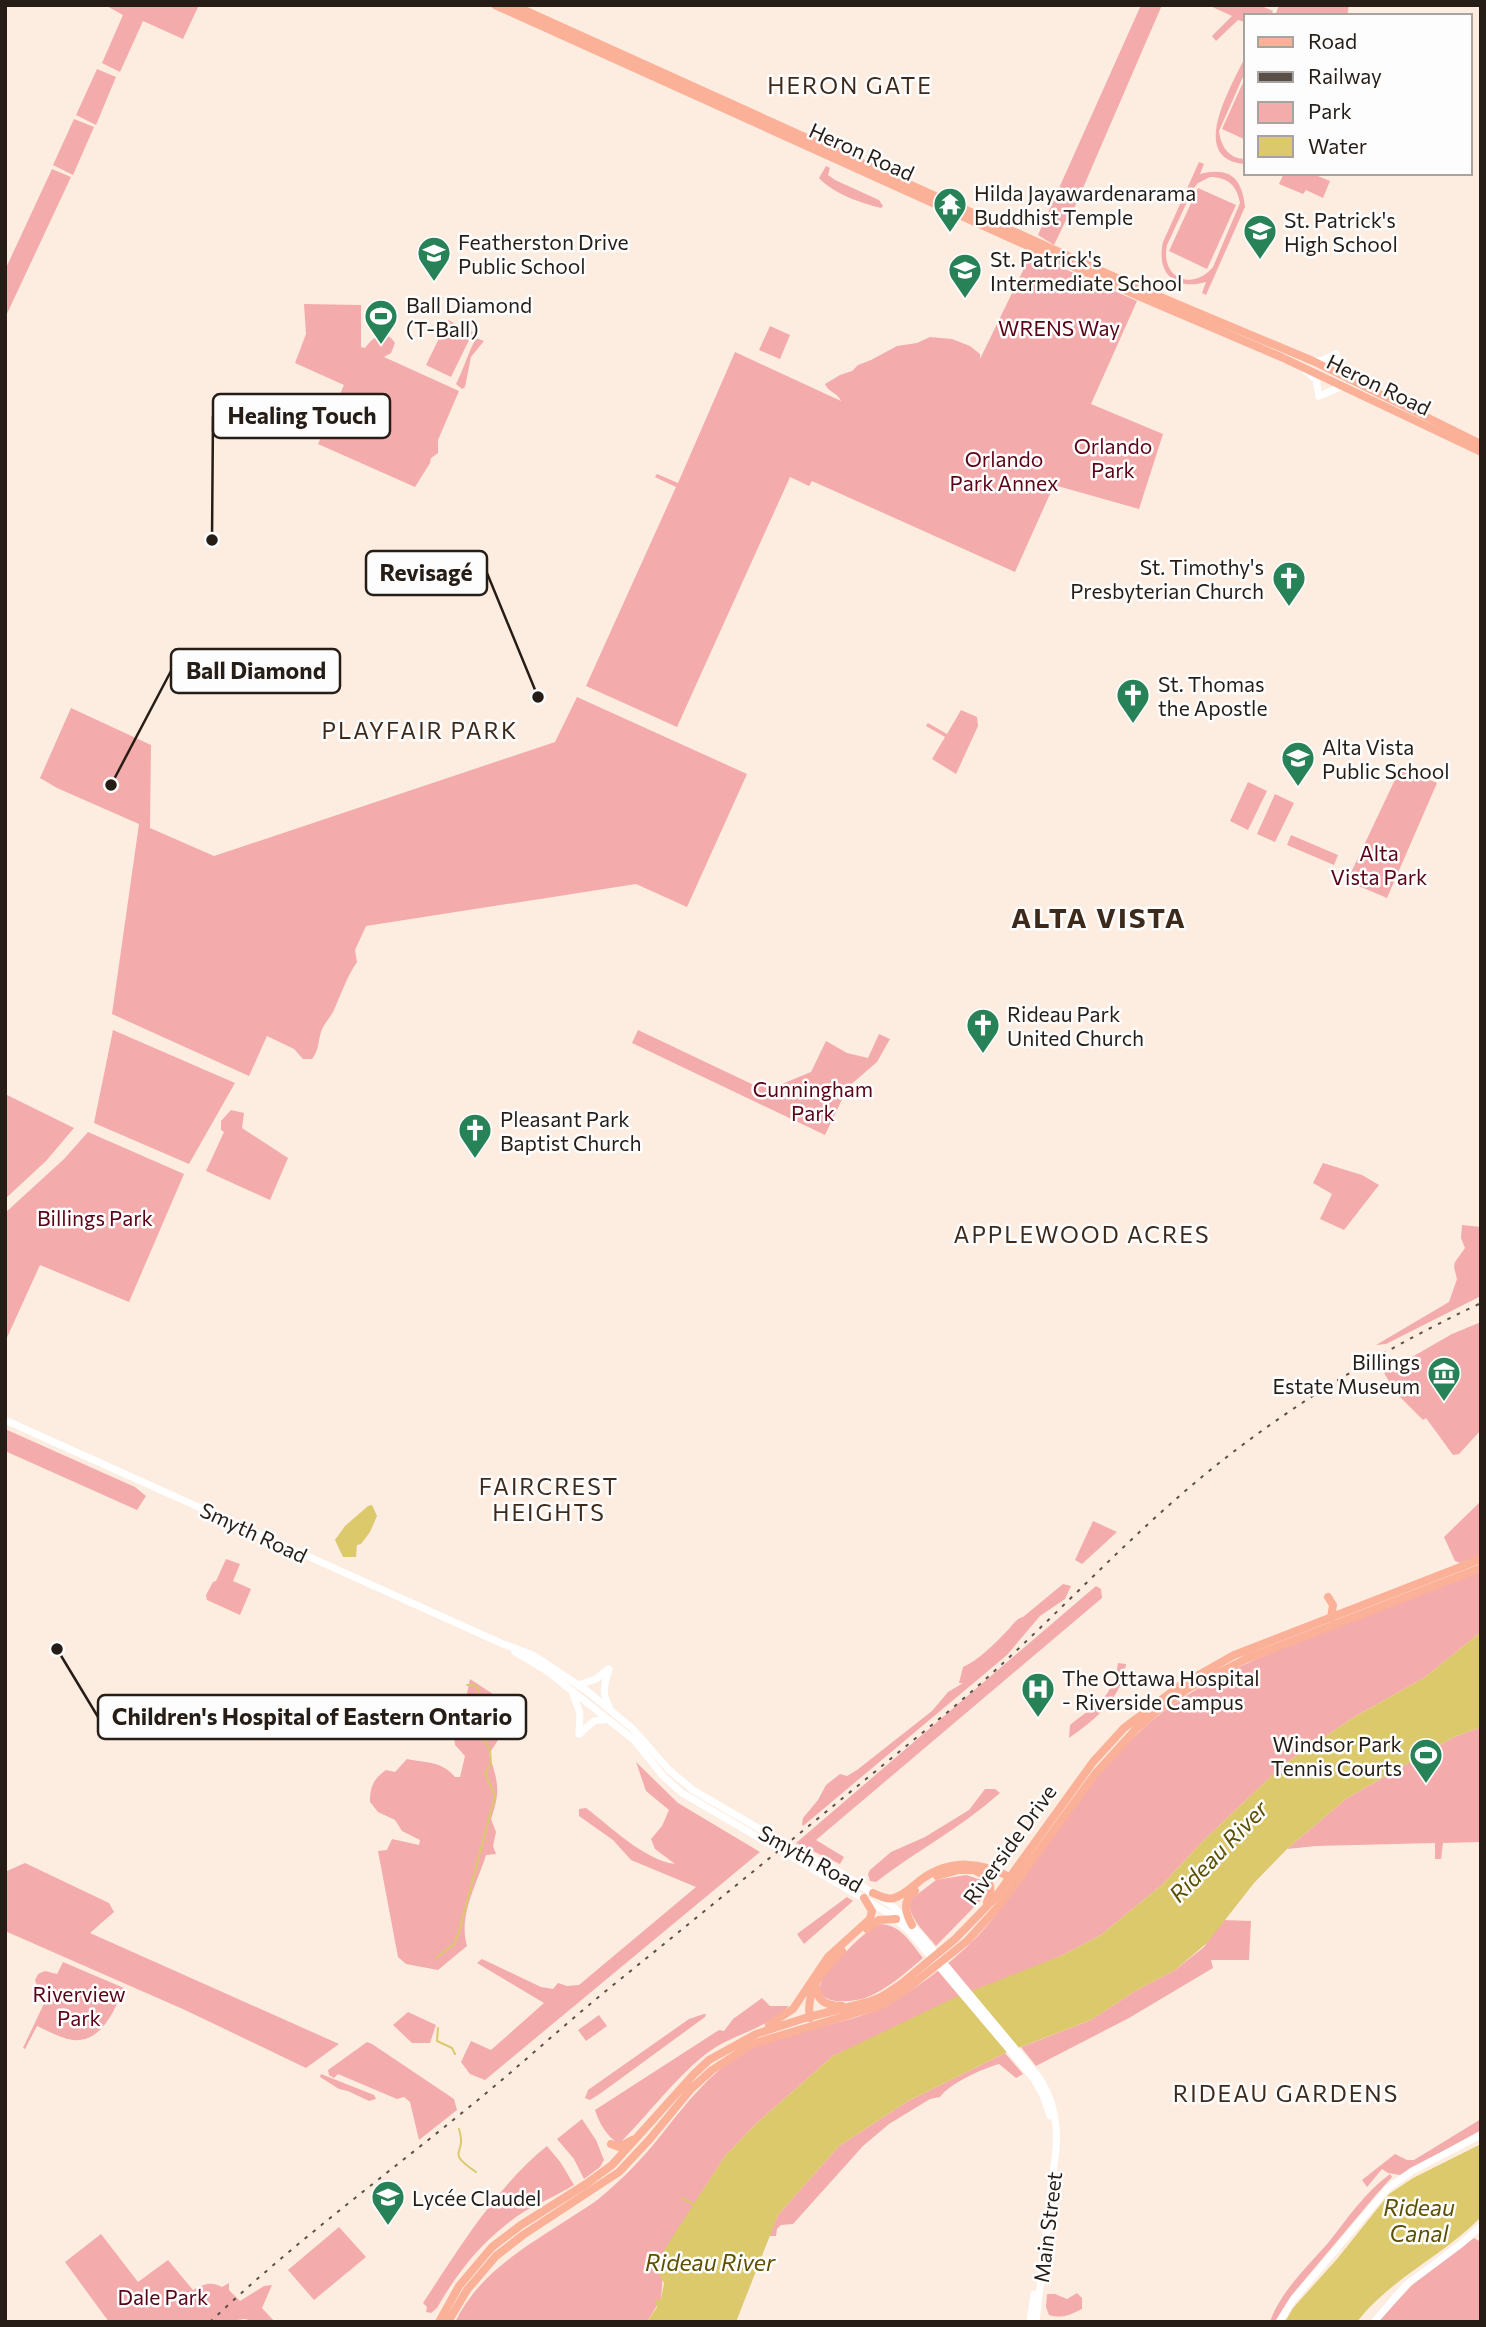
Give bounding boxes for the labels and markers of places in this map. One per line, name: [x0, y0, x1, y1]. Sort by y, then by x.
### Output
place label: Hilda Jayawardenarama Buddhist Temple: [974, 180, 1196, 229]
temple icon: Hilda Jayawardenarama Buddhist Temple: [931, 185, 969, 234]
place label: St. Patrick's High School: [1284, 207, 1398, 256]
school or university icon: St. Patrick's High School: [1241, 212, 1279, 261]
place label: Featherston Drive Public School: [458, 229, 629, 278]
school or university icon: Featherston Drive Public School: [415, 234, 453, 283]
place label: St. Patrick's Intermediate School: [990, 246, 1182, 295]
school or university icon: St. Patrick's Intermediate School: [946, 251, 984, 300]
place label: Ball Diamond (T-Ball): [406, 292, 532, 341]
sports icon: Ball Diamond (T-Ball): [362, 297, 400, 346]
callout: Healing Touch: [213, 394, 390, 438]
callout: Revisagé: [366, 551, 487, 595]
place label: St. Timothy's Presbyterian Church: [1070, 554, 1264, 603]
church icon: St. Timothy's Presbyterian Church: [1270, 559, 1308, 608]
callout: Ball Diamond: [171, 649, 340, 693]
place label: St. Thomas the Apostle: [1158, 671, 1268, 720]
church icon: St. Thomas the Apostle: [1114, 676, 1152, 725]
place label: Alta Vista Public School: [1322, 734, 1450, 783]
school or university icon: Alta Vista Public School: [1279, 739, 1317, 788]
place label: Rideau Park United Church: [1007, 1001, 1144, 1050]
church icon: Rideau Park United Church: [964, 1006, 1002, 1055]
place label: Pleasant Park Baptist Church: [500, 1106, 642, 1155]
church icon: Pleasant Park Baptist Church: [456, 1111, 494, 1160]
place label: Billings Estate Museum: [1272, 1349, 1420, 1398]
museum icon: Billings Estate Museum: [1425, 1354, 1463, 1403]
place label: The Ottawa Hospital - Riverside Campus: [1062, 1665, 1260, 1714]
hospital icon: The Ottawa Hospital - Riverside Campus: [1019, 1670, 1057, 1719]
callout: Children's Hospital of Eastern Ontario: [98, 1695, 526, 1739]
place label: Windsor Park Tennis Courts: [1271, 1731, 1402, 1780]
sports icon: Windsor Park Tennis Courts: [1407, 1736, 1445, 1785]
school or university icon: Lycée Claudel: [369, 2178, 407, 2227]
place label: Lycée Claudel: [412, 2185, 541, 2210]

